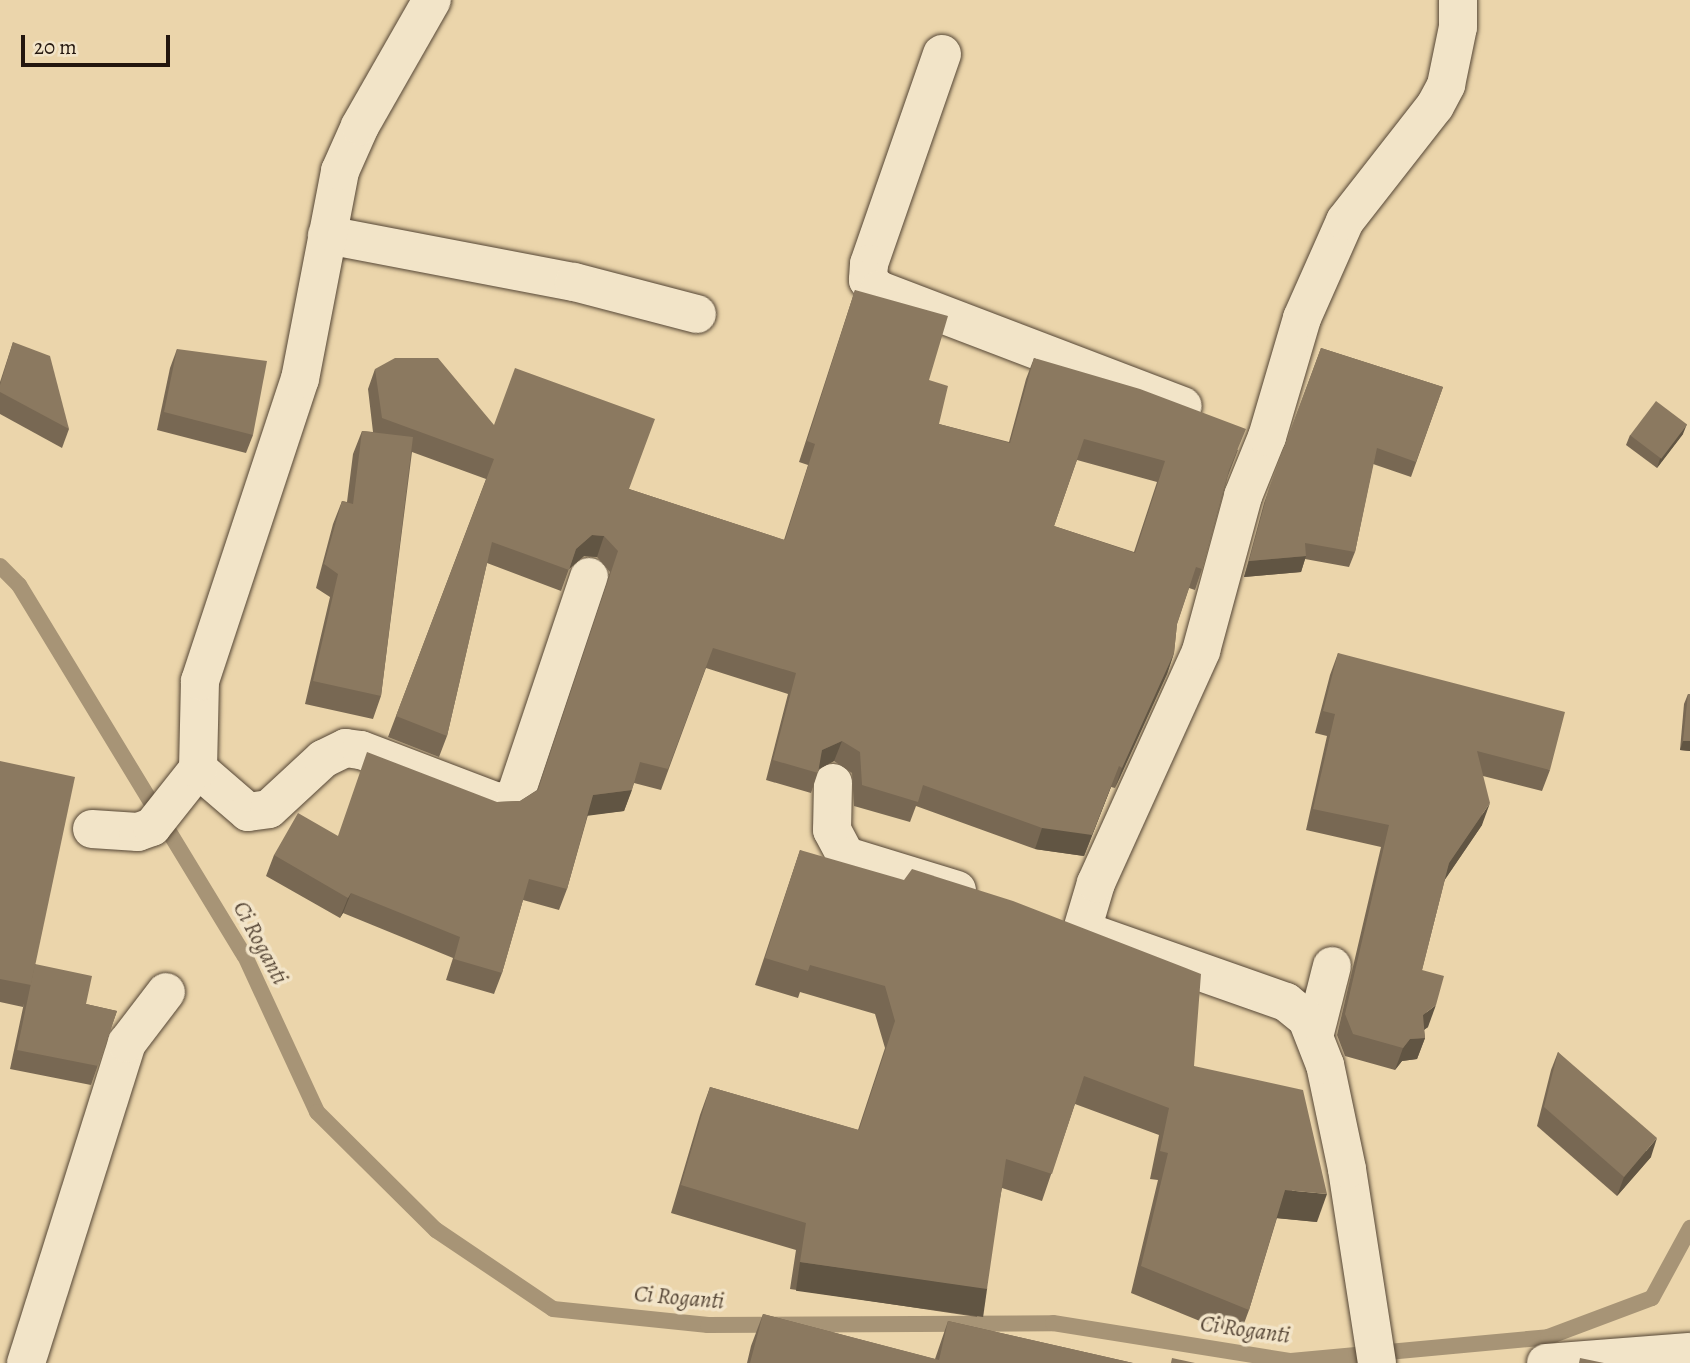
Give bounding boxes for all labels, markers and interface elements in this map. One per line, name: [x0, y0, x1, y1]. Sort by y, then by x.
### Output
scale bar: [24, 21, 173, 65]
text: 20 m: [34, 33, 77, 61]
water label: Ci Roganti: [227, 897, 293, 989]
water label: Ci Roganti: [633, 1280, 725, 1316]
water label: Ci Roganti: [1198, 1310, 1292, 1350]

